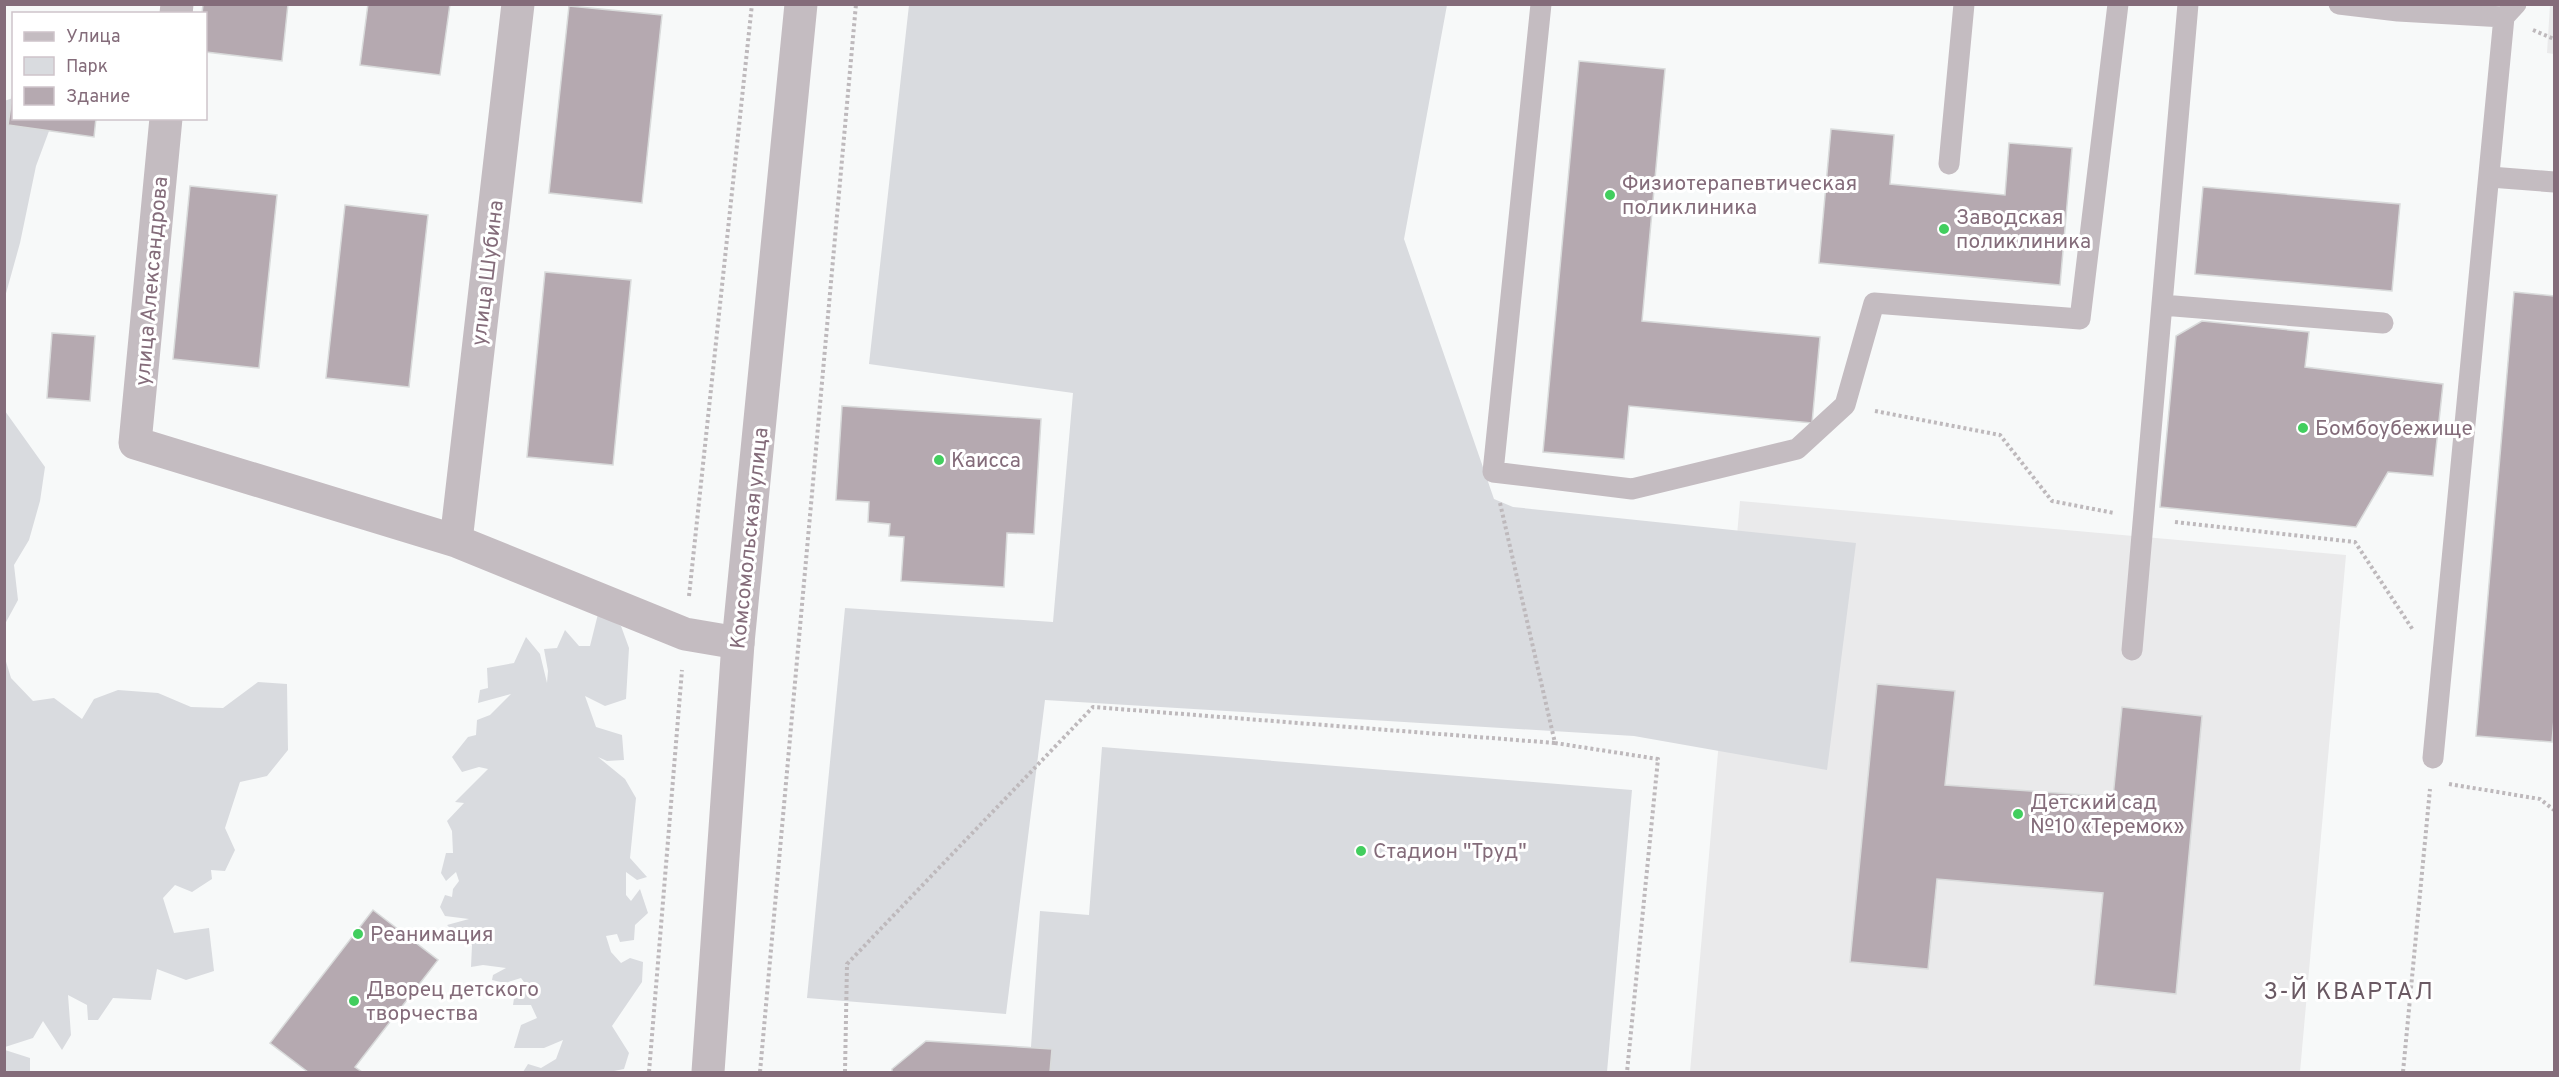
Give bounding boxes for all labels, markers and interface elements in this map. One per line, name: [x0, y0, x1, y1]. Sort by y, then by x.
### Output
legend: [12, 12, 207, 120]
text: Улица: [66, 26, 120, 49]
text: Парк: [66, 56, 108, 79]
text: Здание: [66, 86, 130, 109]
place label: Физиотерапевтическая поликлиника: [1622, 171, 1857, 222]
street label: улица Александрова: [130, 175, 175, 387]
marker: Физиотерапевтическая поликлиника: [1603, 188, 1617, 202]
street label: улица Шубина: [466, 199, 511, 348]
place label: Заводская поликлиника: [1956, 205, 2091, 256]
marker: Заводская поликлиника: [1937, 222, 1951, 236]
place label: Бомбоубежище: [2315, 416, 2473, 443]
marker: Бомбоубежище: [2296, 421, 2310, 435]
street label: Комсомольская улица: [725, 426, 776, 650]
place label: Каисса: [951, 448, 1021, 475]
marker: Каисса: [932, 453, 946, 467]
place label: Детский сад №10 «Теремок»: [2030, 790, 2185, 841]
marker: Детский сад №10 «Теремок»: [2011, 807, 2025, 821]
place label: Стадион "Труд": [1373, 839, 1527, 866]
marker: Стадион "Труд": [1354, 844, 1368, 858]
place label: Реанимация: [370, 922, 494, 949]
marker: Реанимация: [351, 927, 365, 941]
district label: 3-Й КВАРТАЛ: [2264, 976, 2434, 1008]
place label: Дворец детского творчества: [366, 977, 539, 1028]
marker: Дворец детского творчества: [347, 994, 361, 1008]

